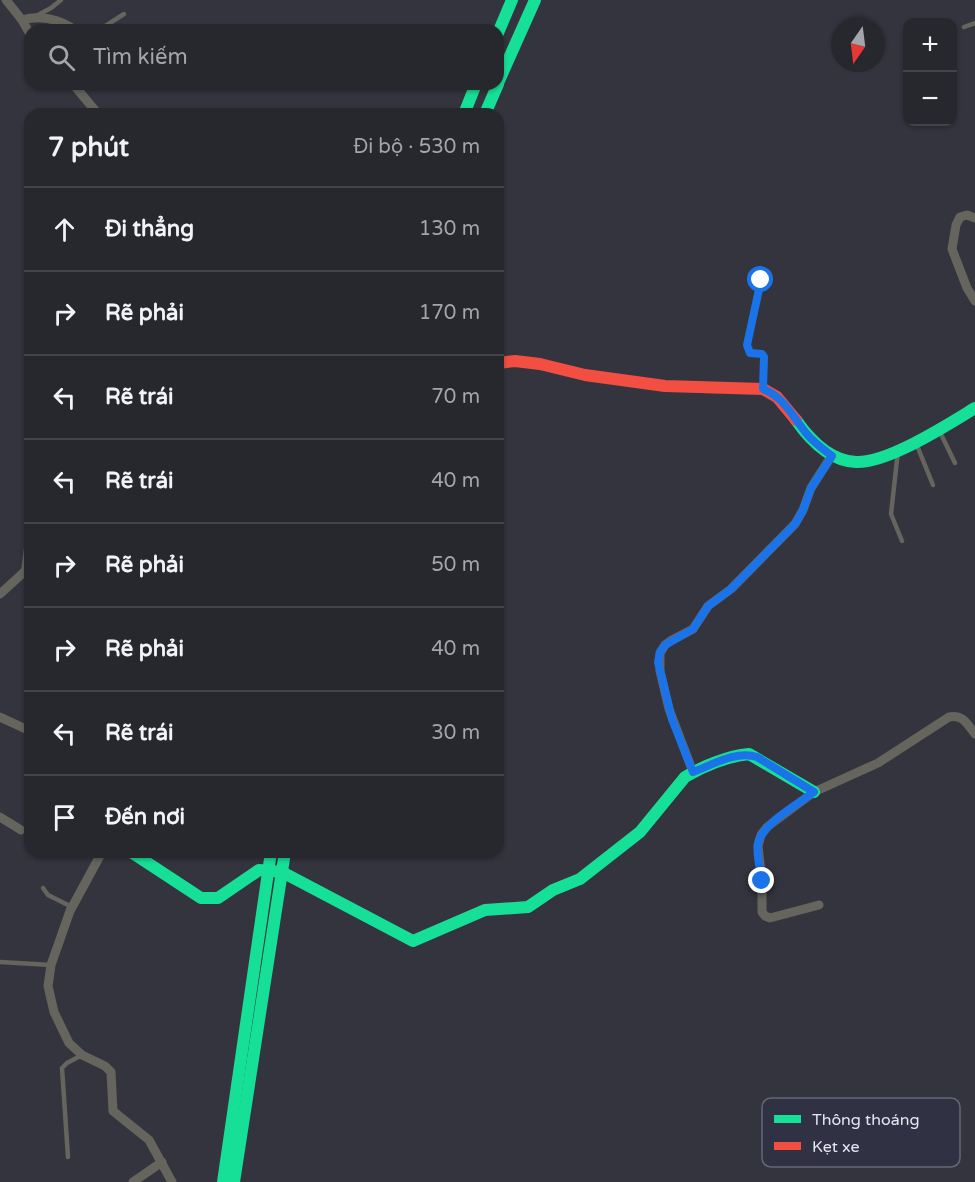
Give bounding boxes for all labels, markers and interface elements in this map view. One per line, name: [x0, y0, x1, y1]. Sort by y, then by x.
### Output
north arrow: [831, 18, 885, 72]
map controls: [903, 18, 957, 126]
button: +: [903, 18, 957, 72]
search box: [24, 24, 504, 90]
icon: search: [45, 41, 78, 74]
text: Tìm kiếm: [93, 44, 188, 70]
button: −: [903, 72, 957, 126]
text: 7 phút: [48, 132, 129, 163]
text: Đi bộ · 530 m: [353, 135, 480, 159]
icon: ahead: [48, 213, 81, 246]
text: Đi thẳng: [105, 216, 194, 242]
text: 130 m: [419, 217, 480, 241]
route start: [747, 266, 773, 292]
icon: right: [48, 297, 81, 330]
text: Rẽ phải: [105, 300, 184, 326]
text: 170 m: [419, 301, 480, 325]
icon: left: [48, 381, 81, 414]
text: Rẽ trái: [105, 384, 174, 410]
text: 70 m: [431, 385, 480, 409]
icon: left: [48, 465, 81, 498]
text: Rẽ trái: [105, 468, 174, 494]
text: 40 m: [431, 469, 480, 493]
icon: right: [48, 549, 81, 582]
text: Rẽ phải: [105, 552, 184, 578]
text: 50 m: [431, 553, 480, 577]
icon: right: [48, 633, 81, 666]
text: Rẽ phải: [105, 636, 184, 662]
text: 40 m: [431, 637, 480, 661]
icon: left: [48, 717, 81, 750]
text: Rẽ trái: [105, 720, 174, 746]
text: 30 m: [431, 721, 480, 745]
icon: arrive: [48, 801, 81, 834]
text: Đến nơi: [105, 804, 185, 830]
route end: [748, 867, 774, 893]
legend: [762, 1098, 960, 1167]
text: Thông thoáng: [812, 1110, 920, 1130]
text: Kẹt xe: [812, 1137, 860, 1157]

